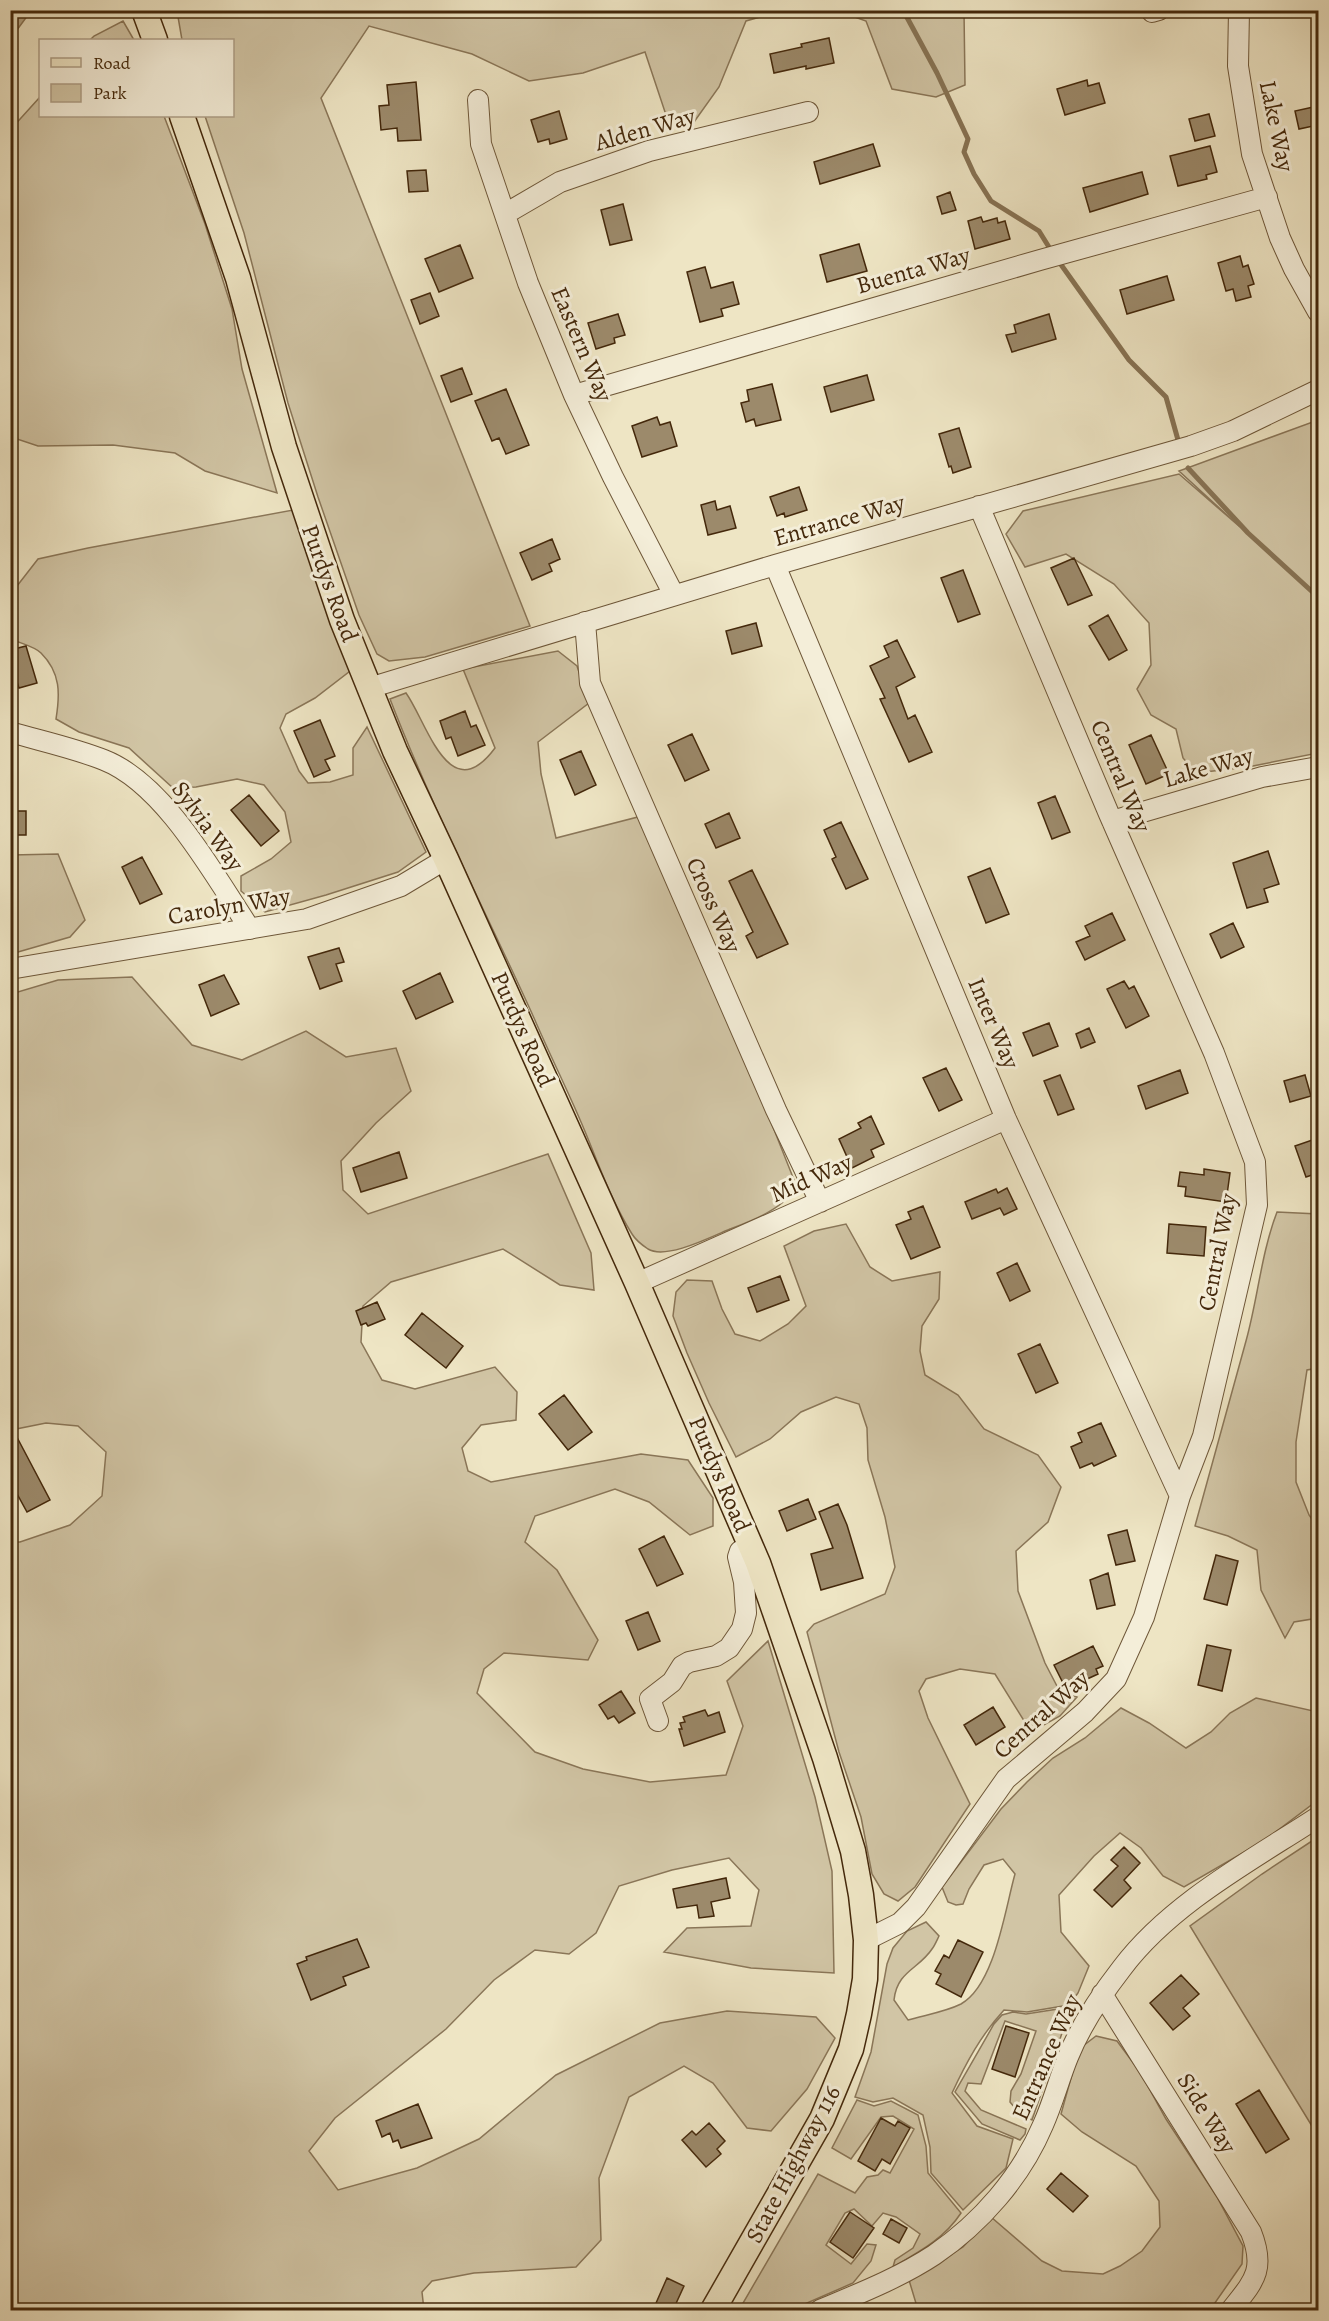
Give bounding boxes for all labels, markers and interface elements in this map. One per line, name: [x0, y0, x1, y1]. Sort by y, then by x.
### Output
legend: [39, 39, 234, 117]
text: Road: [93, 51, 131, 75]
street label: Lake Way: [1252, 78, 1302, 175]
text: Park: [93, 81, 127, 105]
street label: Alden Way: [590, 99, 699, 159]
street label: Buenta Way: [852, 238, 974, 301]
street label: Eastern Way: [543, 282, 621, 407]
street label: Entrance Way: [770, 486, 909, 554]
street label: Purdys Road: [294, 520, 366, 646]
street label: Central Way: [1083, 715, 1159, 837]
street label: Lake Way: [1159, 739, 1257, 795]
street label: Sylvia Way: [164, 774, 252, 878]
street label: Cross Way: [679, 852, 749, 958]
street label: Carolyn Way: [165, 879, 293, 932]
street label: Purdys Road: [483, 966, 563, 1092]
street label: Inter Way: [961, 973, 1028, 1074]
street label: Mid Way: [765, 1146, 857, 1210]
street label: Central Way: [1190, 1190, 1244, 1313]
street label: Purdys Road: [681, 1411, 759, 1537]
street label: Central Way: [986, 1662, 1096, 1766]
street label: Entrance Way: [1004, 1989, 1088, 2125]
street label: Side Way: [1170, 2067, 1244, 2160]
street label: State Highway 116: [738, 2079, 848, 2249]

